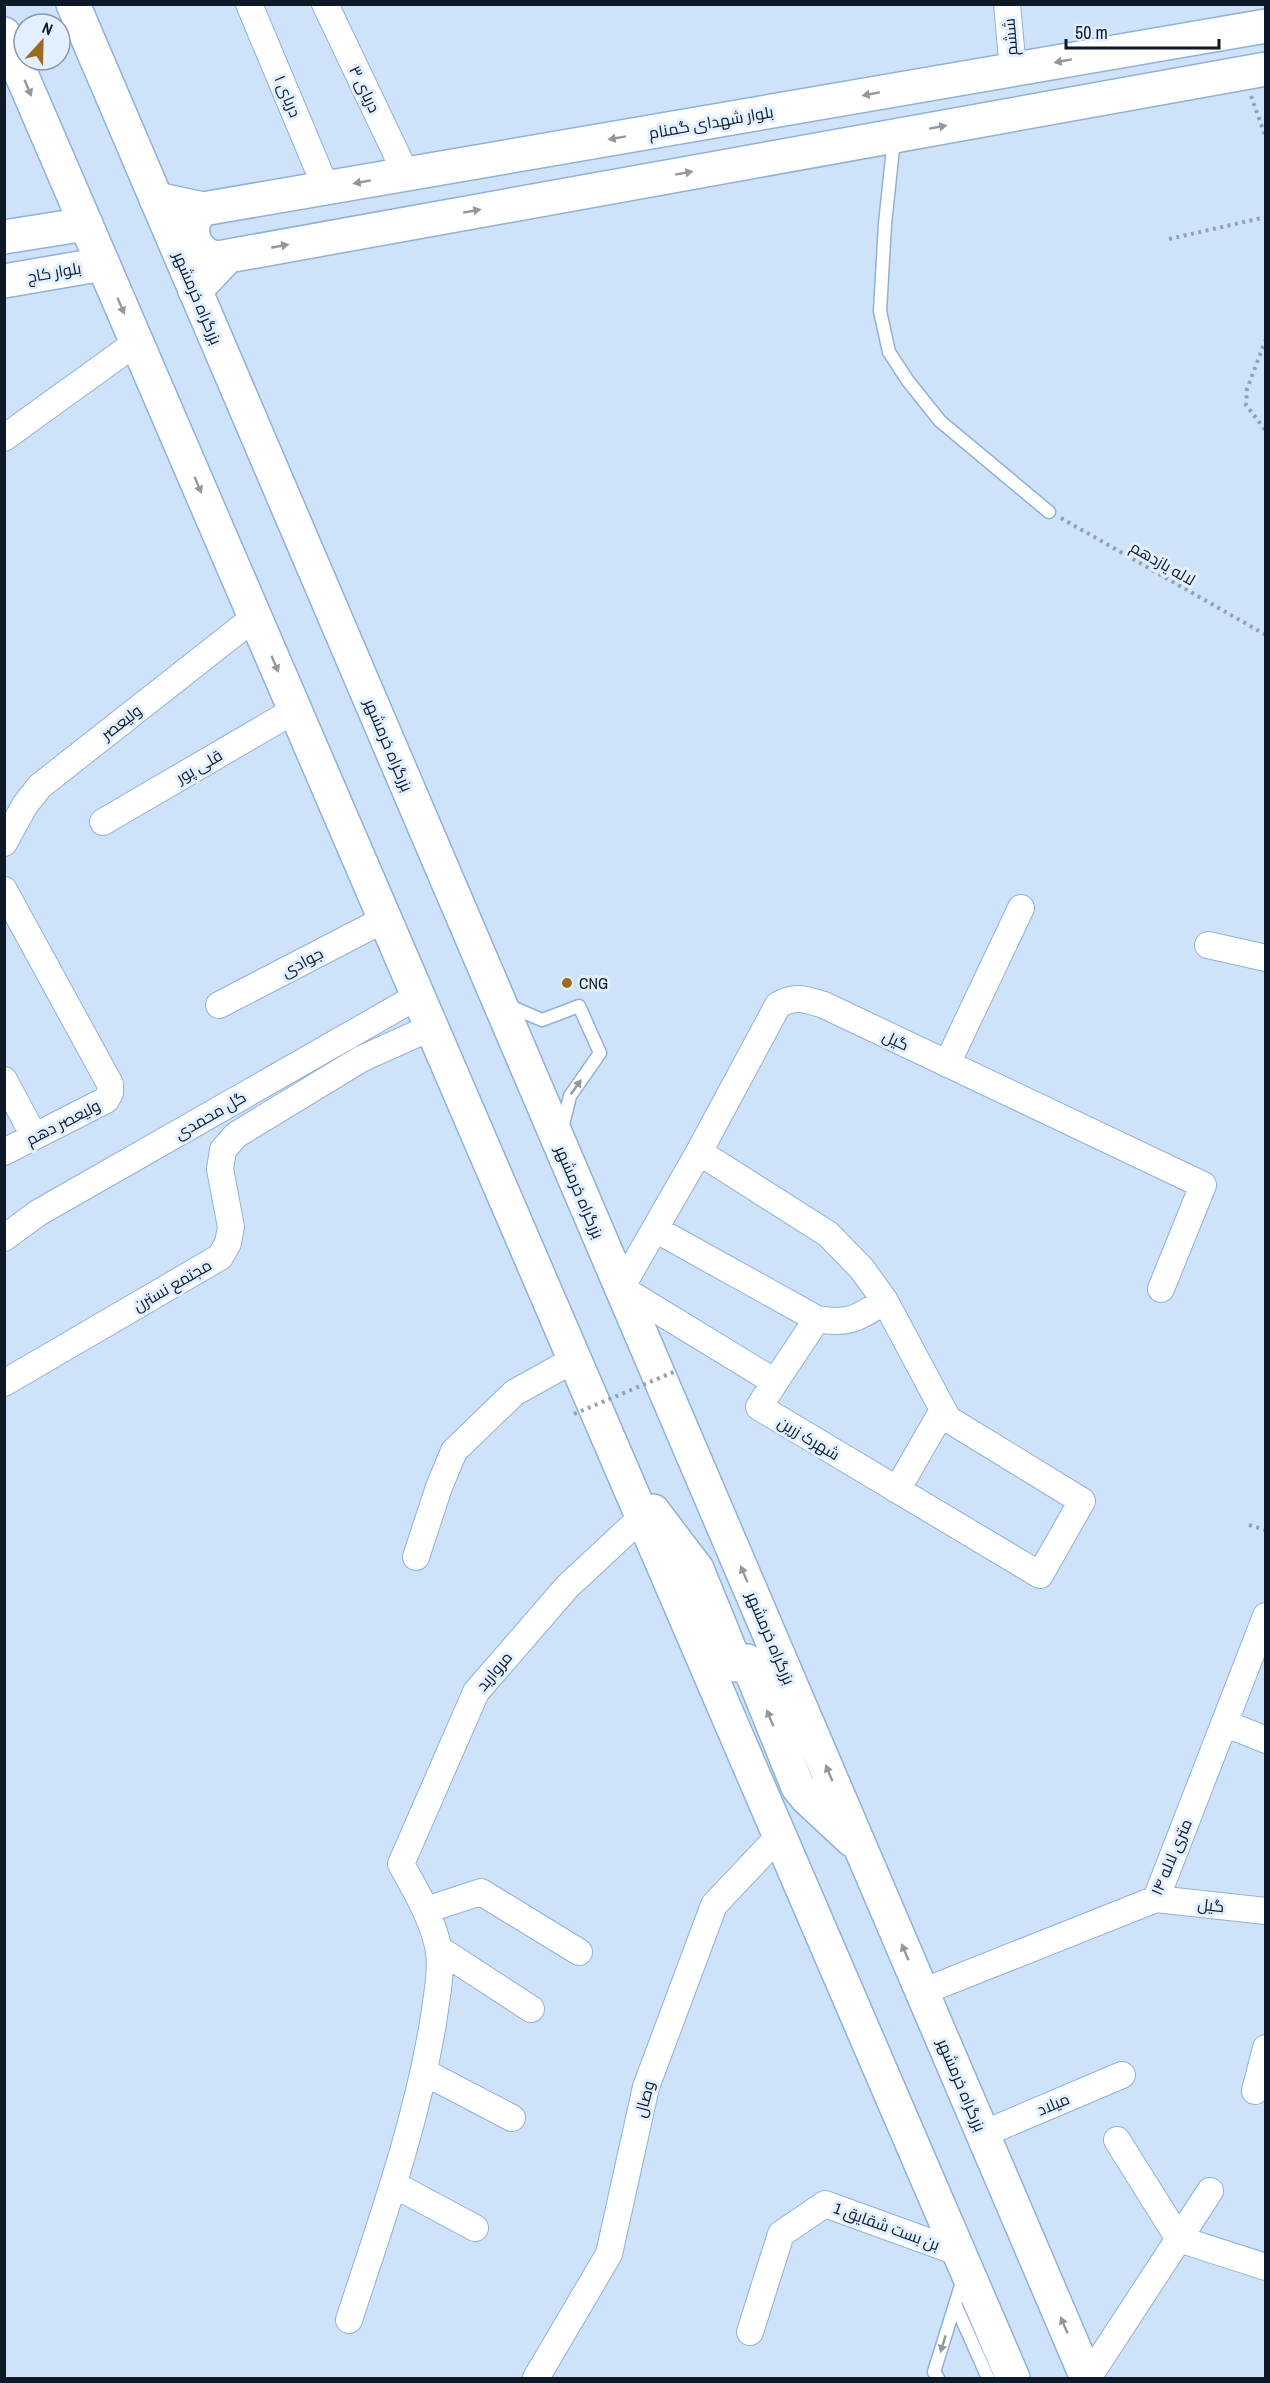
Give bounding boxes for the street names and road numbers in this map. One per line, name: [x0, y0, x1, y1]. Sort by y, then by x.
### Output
street label: ششم: [997, 17, 1024, 57]
street label: دریای ۳: [344, 62, 386, 116]
street label: دریای ۱: [269, 72, 307, 120]
street label: بلوار شهدای گمنام: [647, 100, 775, 145]
street label: بزرگراه خرمشهر: [168, 247, 228, 348]
street label: بلوار کاج: [25, 256, 83, 289]
street label: لاله یازدهم: [1126, 536, 1200, 591]
street label: بزرگراه خرمشهر: [359, 694, 419, 795]
street label: ولیعصر: [95, 699, 146, 745]
street label: قلی پور: [171, 744, 227, 789]
street label: جوادی: [277, 942, 327, 982]
street label: گیل: [879, 1024, 913, 1056]
street label: گل محمدی: [170, 1086, 250, 1144]
street label: ولیعصر دهم: [22, 1094, 104, 1151]
street label: بزرگراه خرمشهر: [550, 1141, 610, 1242]
street label: مجتمع نسترن: [129, 1254, 216, 1317]
street label: شهرک زرین: [774, 1411, 844, 1465]
street label: بزرگراه خرمشهر: [741, 1587, 801, 1688]
street label: مروارید: [471, 1647, 517, 1695]
street label: ۱۴ متری لاله: [1145, 1815, 1197, 1899]
street label: گیل: [1197, 1893, 1225, 1917]
street label: بزرگراه خرمشهر: [932, 2034, 992, 2135]
street label: وصال: [629, 2078, 659, 2120]
street label: میلاد: [1033, 2087, 1073, 2121]
street label: بن بست شقایق 1: [831, 2197, 943, 2255]

